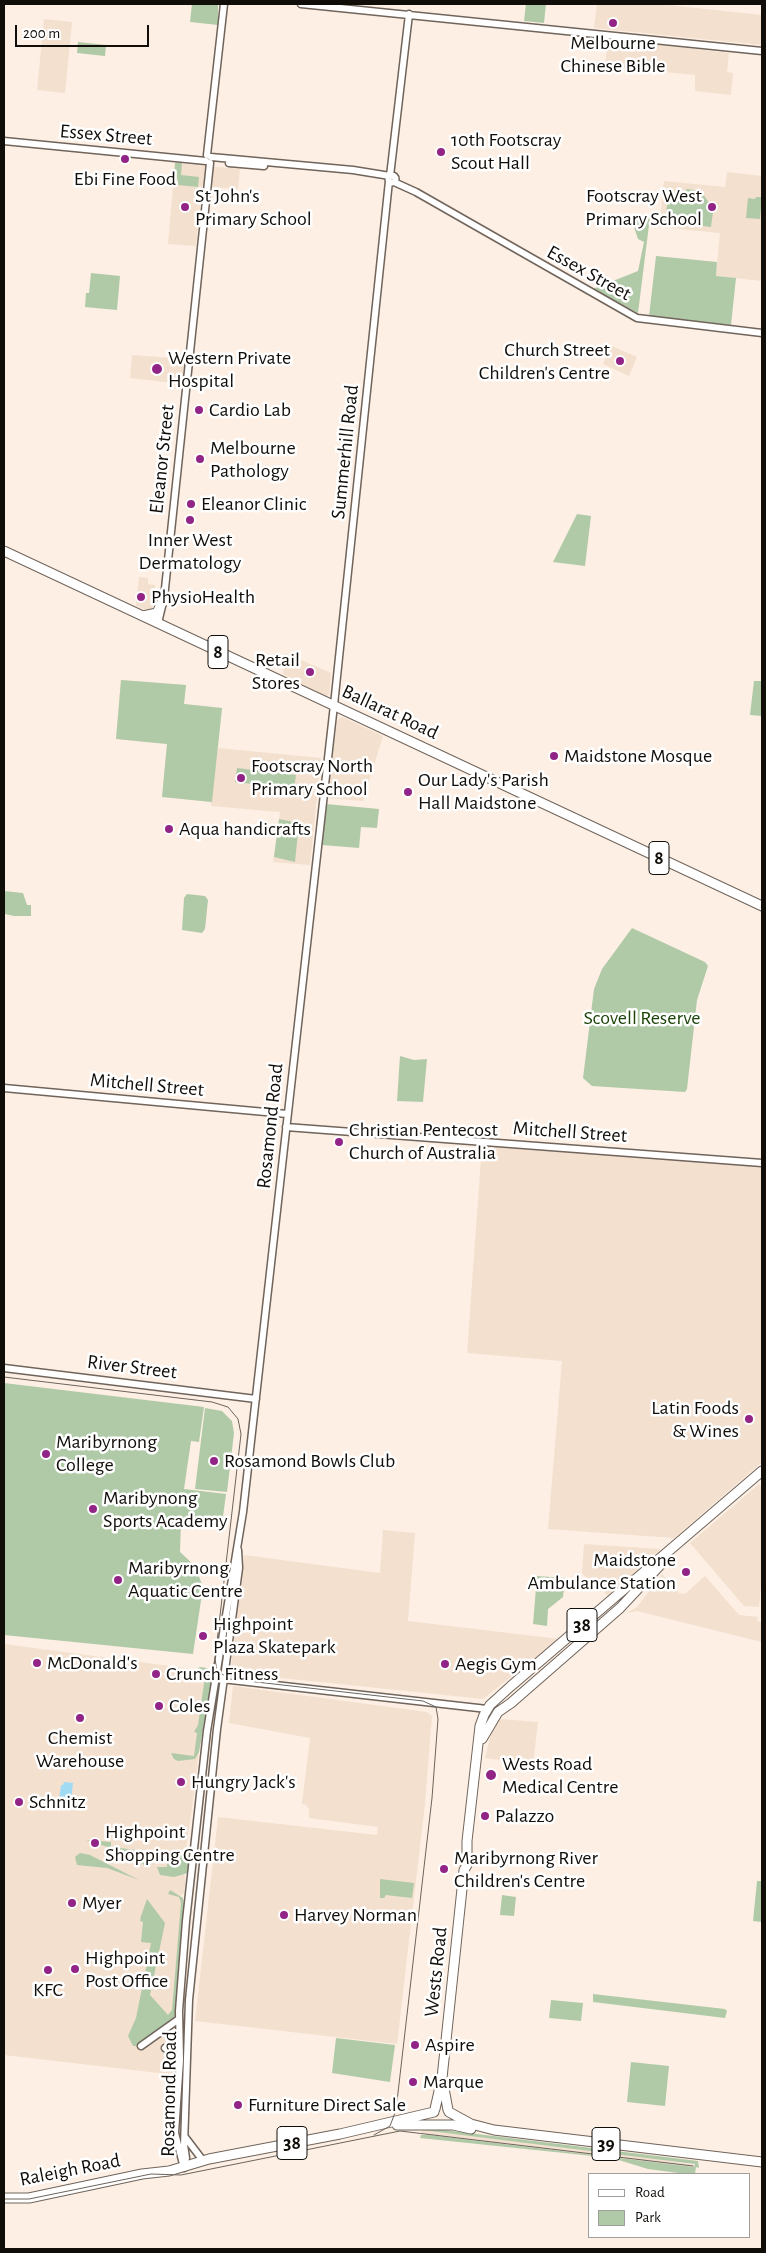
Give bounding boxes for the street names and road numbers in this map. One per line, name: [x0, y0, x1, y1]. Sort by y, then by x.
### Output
street label: Essex Street: [59, 119, 153, 151]
street label: Essex Street: [543, 240, 635, 306]
street label: Summerhill Road: [326, 384, 364, 520]
street label: Eleanor Street: [144, 403, 180, 515]
road number: 8: [208, 636, 228, 669]
street label: Ballarat Road: [338, 679, 442, 745]
road number: 8: [649, 841, 669, 874]
street label: Rosamond Road: [251, 1062, 289, 1190]
street label: Mitchell Street: [89, 1068, 205, 1102]
street label: Mitchell Street: [512, 1116, 628, 1148]
street label: River Street: [86, 1350, 178, 1384]
road number: 38: [567, 1608, 597, 1642]
street label: Wests Road: [419, 1926, 453, 2018]
street label: Rosamond Road: [156, 2031, 182, 2157]
road number: 38: [277, 2126, 307, 2160]
road number: 39: [592, 2128, 620, 2160]
street label: Raleigh Road: [18, 2148, 122, 2192]

